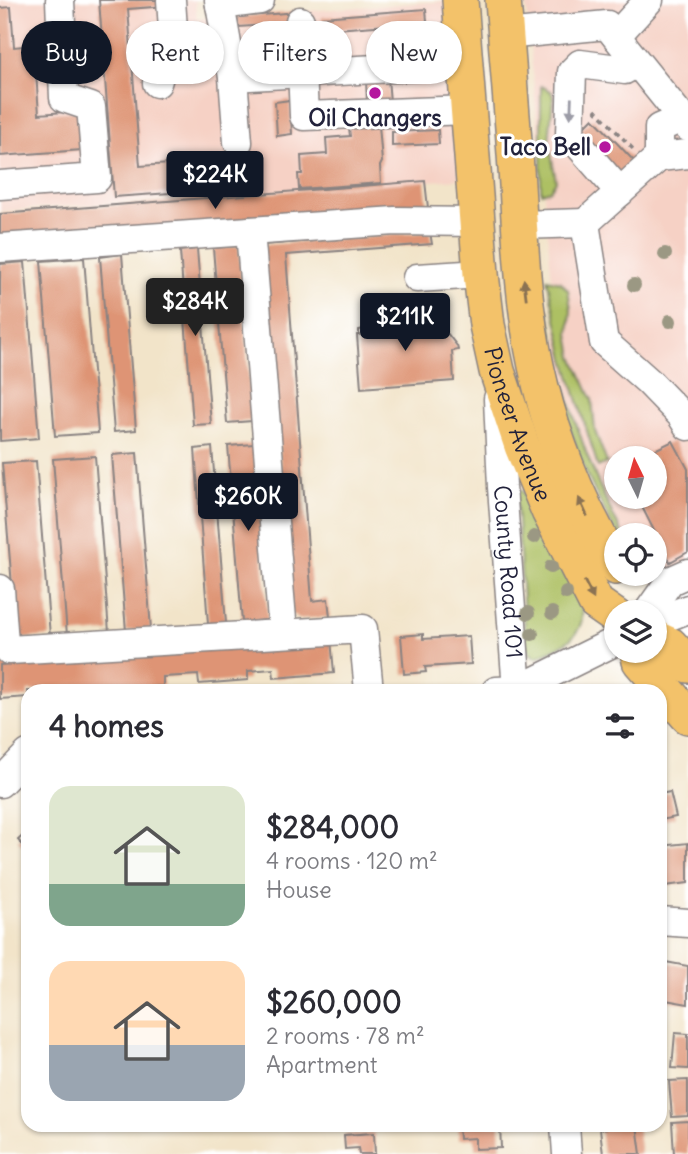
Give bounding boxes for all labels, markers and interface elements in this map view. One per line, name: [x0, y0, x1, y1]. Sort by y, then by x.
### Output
chip: Buy: [21, 21, 112, 84]
chip: Rent: [126, 21, 224, 84]
chip: Filters: [238, 21, 352, 84]
chip: New: [366, 21, 462, 84]
marker: Oil Changers: [367, 85, 383, 101]
one-way arrow: [565, 97, 576, 119]
place label: Oil Changers: [308, 103, 442, 132]
place label: Taco Bell: [500, 132, 591, 161]
marker: Taco Bell: [597, 139, 613, 155]
pin: $224K: [166, 152, 264, 211]
text: $224K: [182, 159, 248, 188]
pin: $284K: [146, 278, 244, 338]
one-way arrow: [519, 278, 530, 300]
text: $284K: [162, 286, 228, 315]
pin: $211K: [356, 294, 454, 353]
text: $211K: [376, 301, 434, 330]
street label: Pioneer Avenue: [478, 344, 558, 506]
north arrow: [604, 446, 667, 509]
map controls: [604, 446, 667, 663]
pin: $260K: [199, 474, 297, 533]
text: $260K: [214, 481, 282, 510]
street label: County Road 101: [488, 484, 530, 659]
one-way arrow: [578, 497, 589, 518]
button: locate: [604, 523, 667, 586]
one-way arrow: [583, 580, 594, 600]
button: layers: [604, 600, 667, 663]
text: 4 homes: [49, 707, 164, 745]
icon: filters: [601, 707, 639, 745]
text: $284,000: [266, 808, 399, 846]
icon: home: [105, 814, 189, 898]
text: 4 rooms · 120 m²: [266, 846, 438, 875]
text: House: [266, 875, 332, 904]
text: $260,000: [266, 983, 402, 1021]
icon: home: [105, 989, 189, 1073]
text: 2 rooms · 78 m²: [266, 1021, 425, 1050]
text: Apartment: [266, 1050, 378, 1079]

